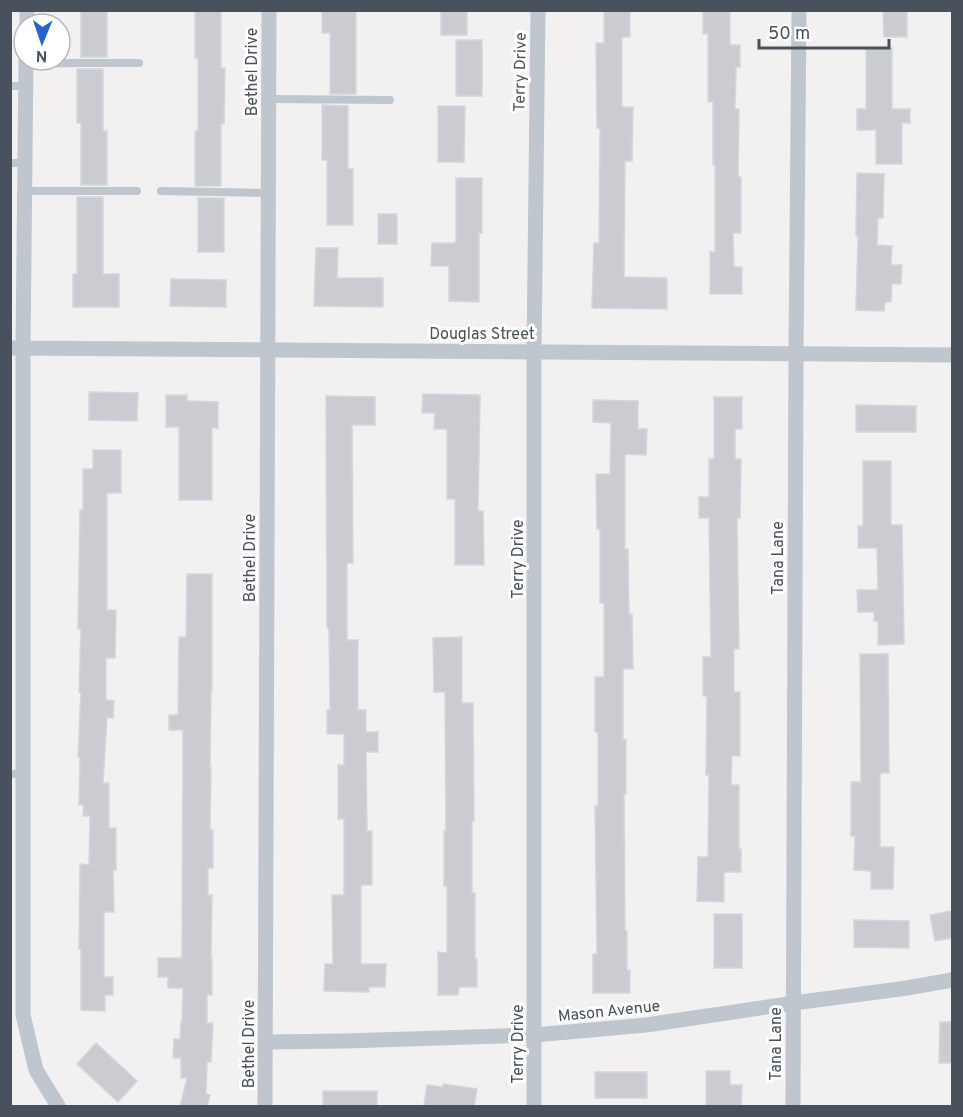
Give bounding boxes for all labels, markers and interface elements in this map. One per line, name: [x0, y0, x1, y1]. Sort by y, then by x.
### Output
north arrow: [12, 12, 72, 72]
scale bar: [759, 12, 890, 50]
text: 50 m: [768, 23, 810, 46]
street label: Bethel Drive: [243, 28, 263, 116]
street label: Terry Drive: [510, 32, 532, 112]
text: N: [35, 45, 48, 65]
street label: Douglas Street: [429, 325, 535, 345]
street label: Bethel Drive: [241, 514, 261, 602]
street label: Terry Drive: [509, 519, 529, 599]
street label: Tana Lane: [769, 521, 789, 595]
street label: Mason Avenue: [557, 997, 661, 1027]
street label: Bethel Drive: [240, 1000, 260, 1088]
street label: Terry Drive: [509, 1004, 529, 1084]
street label: Tana Lane: [767, 1007, 787, 1081]

